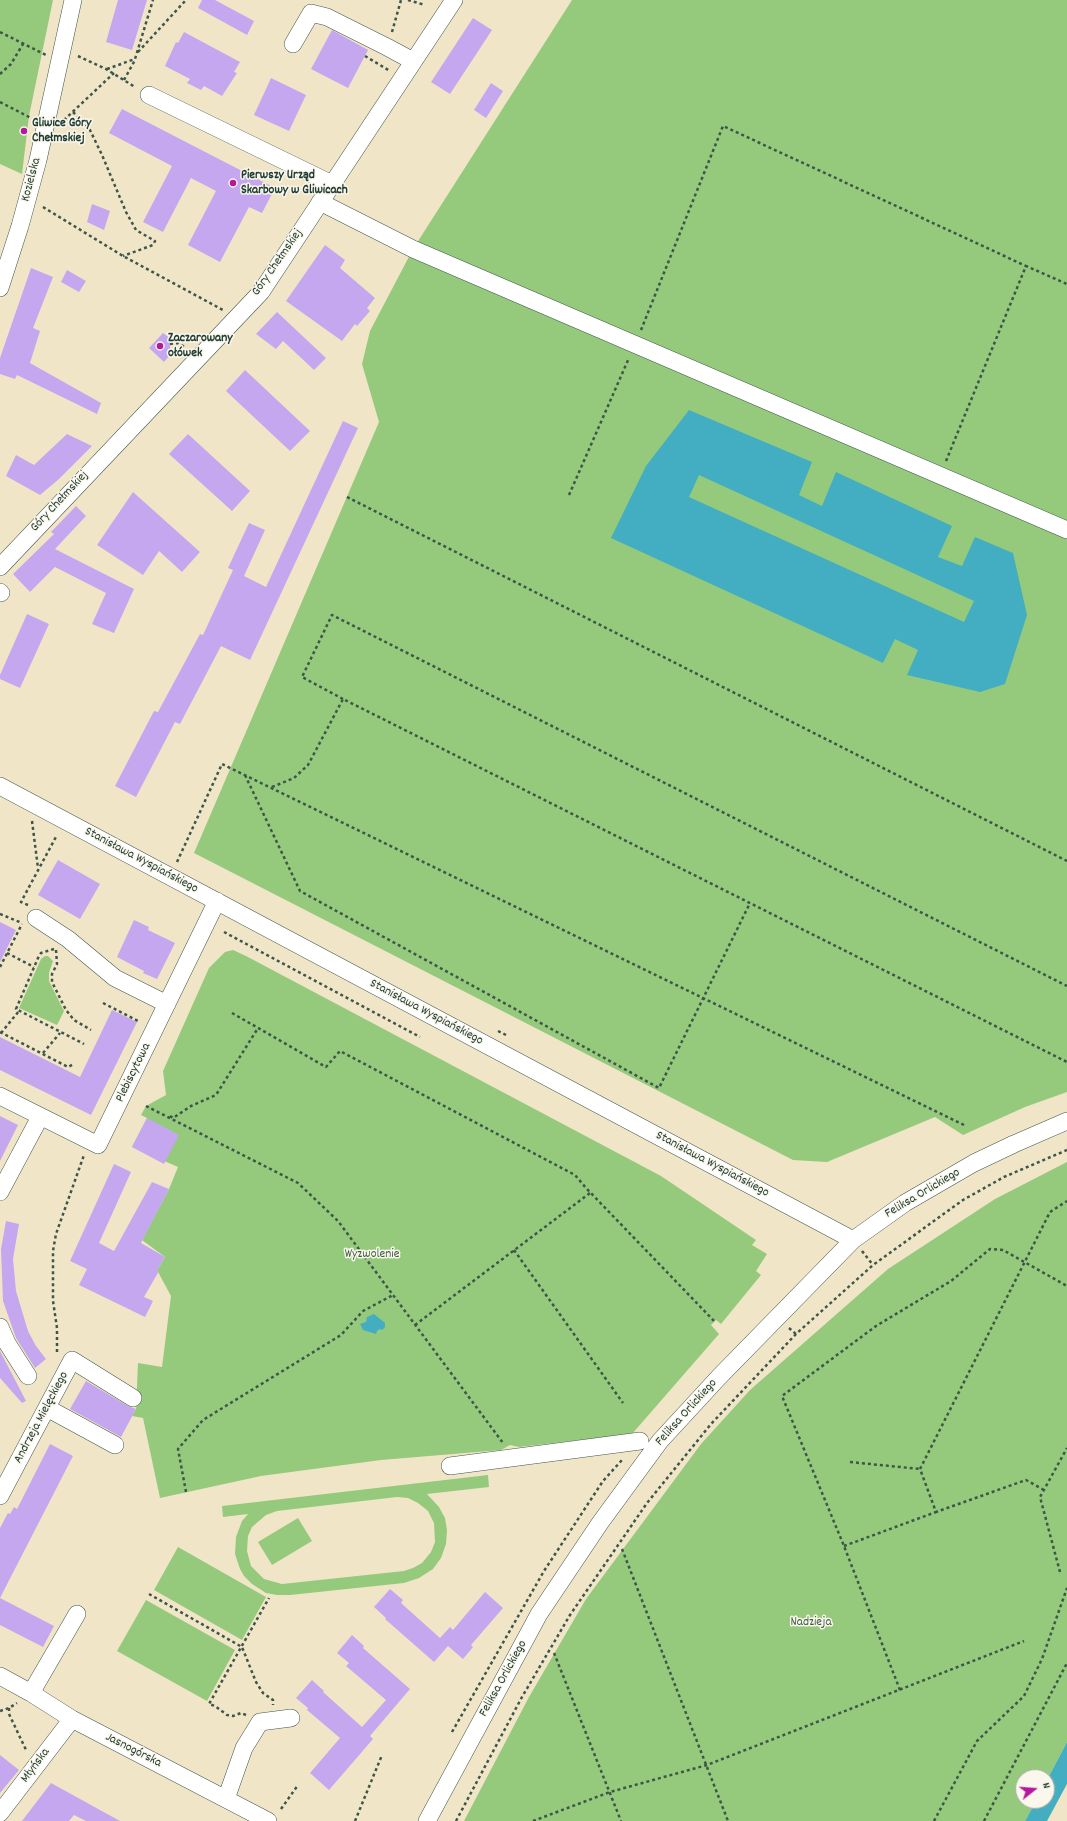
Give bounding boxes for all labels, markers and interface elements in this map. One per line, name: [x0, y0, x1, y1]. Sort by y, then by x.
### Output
place label: Gliwice Góry Chełmskiej: [32, 116, 91, 147]
marker: Gliwice Góry Chełmskiej: [19, 126, 29, 136]
street label: Kozielska: [19, 156, 45, 204]
place label: Pierwszy Urząd Skarbowy w Gliwicach: [241, 168, 348, 199]
marker: Pierwszy Urząd Skarbowy w Gliwicach: [228, 178, 238, 188]
street label: Góry Chełmskiej: [249, 227, 307, 299]
place label: Zaczarowany ołówek: [168, 331, 232, 362]
marker: Zaczarowany ołówek: [155, 341, 165, 351]
street label: Góry Chełmskiej: [28, 468, 92, 536]
street label: Stanisława Wyspiańskiego: [82, 824, 200, 898]
street label: Stanisława Wyspiańskiego: [367, 976, 485, 1050]
street label: Plebiscytowa: [113, 1041, 155, 1105]
street label: Stanisława Wyspiańskiego: [653, 1128, 771, 1202]
street label: Feliksa Orlickiego: [883, 1165, 963, 1223]
park label: Wyzwolenie: [345, 1247, 399, 1263]
street label: Andrzeja Mielęckiego: [11, 1369, 73, 1467]
street label: Feliksa Orlickiego: [653, 1376, 721, 1450]
park label: Nadzieja: [790, 1615, 832, 1631]
street label: Feliksa Orlickiego: [477, 1638, 531, 1720]
street label: Jasnogórska: [102, 1730, 164, 1772]
street label: Młyńska: [18, 1746, 54, 1786]
north arrow: [1015, 1769, 1055, 1809]
text: N: [1037, 1781, 1054, 1791]

